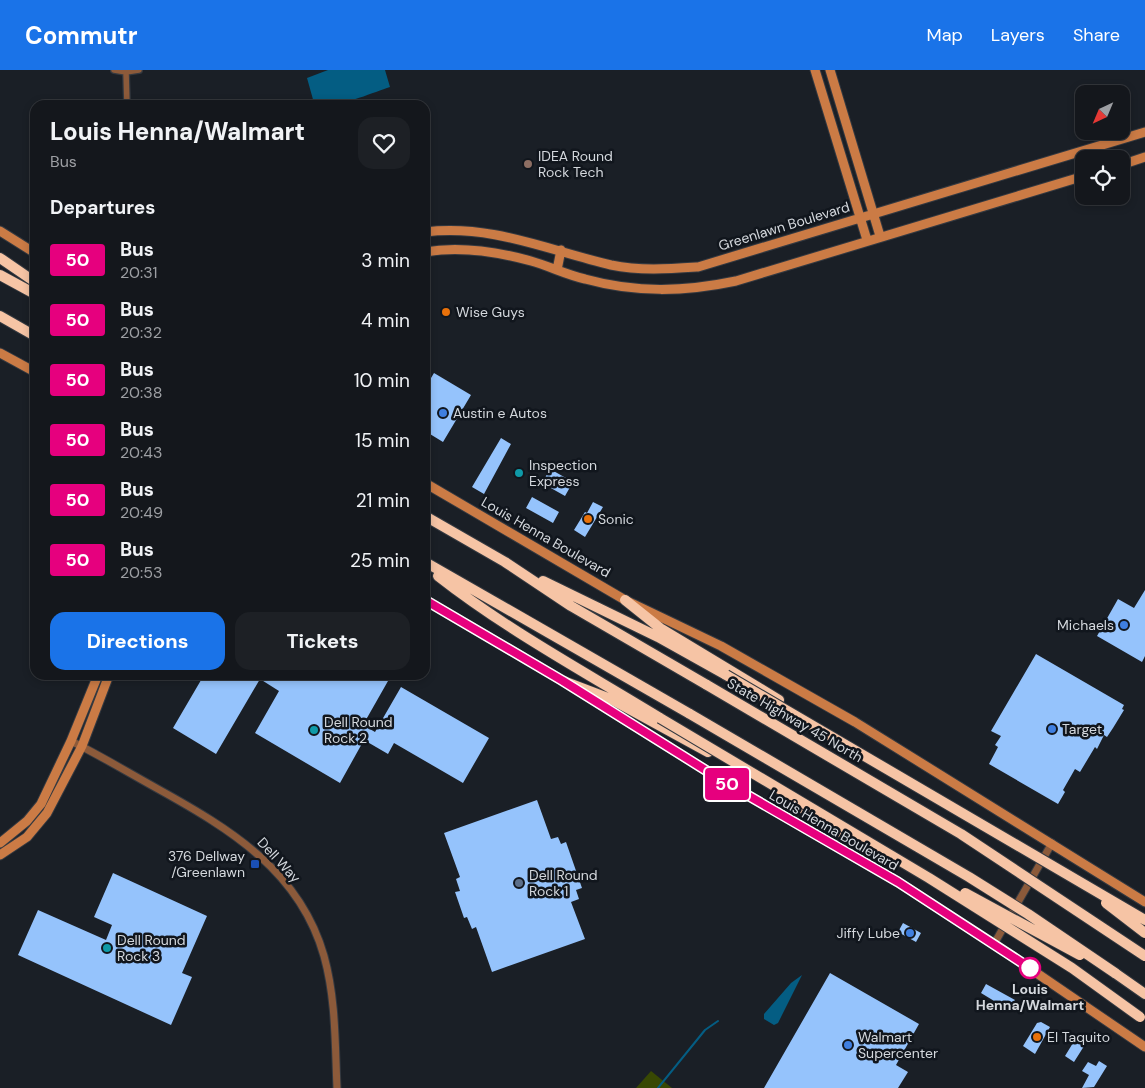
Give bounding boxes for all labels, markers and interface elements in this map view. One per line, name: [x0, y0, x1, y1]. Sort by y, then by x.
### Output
text: Commutr: [25, 20, 138, 51]
text: Map: [927, 23, 963, 47]
text: Layers: [991, 23, 1045, 47]
text: Share: [1073, 23, 1120, 47]
north arrow: [1075, 85, 1130, 140]
map controls: [1075, 85, 1130, 205]
text: Louis Henna/Walmart: [50, 116, 305, 147]
button: heart: [358, 117, 410, 169]
place label: IDEA Round Rock Tech: [538, 147, 613, 181]
button: locate: [1075, 150, 1130, 205]
text: Bus: [50, 151, 77, 172]
marker: IDEA Round Rock Tech: [522, 158, 534, 170]
text: Departures: [50, 195, 155, 220]
street label: Greenlawn Boulevard: [716, 197, 852, 255]
text: Bus: [120, 237, 154, 262]
text: 50: [66, 248, 89, 272]
text: 3 min: [361, 248, 410, 273]
text: 20:31: [120, 262, 157, 283]
text: Bus: [120, 297, 154, 322]
place label: Wise Guys: [456, 303, 525, 321]
marker: Wise Guys: [440, 306, 452, 318]
text: 50: [66, 308, 89, 332]
text: 4 min: [361, 308, 410, 333]
text: 20:32: [120, 322, 162, 343]
text: Bus: [120, 357, 154, 382]
text: 50: [66, 368, 89, 392]
text: 10 min: [354, 368, 410, 393]
text: 20:38: [120, 382, 162, 403]
place label: Austin e Autos: [453, 404, 547, 422]
marker: Austin e Autos: [437, 407, 449, 419]
text: Bus: [120, 417, 154, 442]
text: 50: [66, 428, 89, 452]
text: 15 min: [355, 428, 410, 453]
text: 20:43: [120, 442, 162, 463]
place label: Inspection Express: [529, 456, 597, 490]
marker: Inspection Express: [513, 467, 525, 479]
text: Bus: [120, 477, 154, 502]
text: 50: [66, 488, 89, 512]
text: 21 min: [356, 488, 410, 513]
street label: Louis Henna Boulevard: [478, 493, 614, 581]
text: 20:49: [120, 502, 163, 523]
place label: Sonic: [598, 510, 634, 528]
marker: Sonic: [582, 513, 594, 525]
text: Bus: [120, 537, 154, 562]
text: 50: [66, 548, 89, 572]
text: 25 min: [350, 548, 410, 573]
text: 20:53: [120, 562, 162, 583]
button: Directions: [50, 612, 225, 670]
button: Tickets: [235, 612, 410, 670]
place label: Michaels: [1057, 616, 1114, 634]
marker: Michaels: [1118, 619, 1130, 631]
street label: State Highway 45 North: [724, 674, 866, 766]
place label: Dell Round Rock 2: [324, 713, 393, 747]
place label: Target: [1062, 720, 1102, 738]
marker: Target: [1046, 723, 1058, 735]
marker: Dell Round Rock 2: [308, 724, 320, 736]
line badge: 50: [704, 768, 750, 800]
text: 50: [715, 772, 739, 796]
street label: Louis Henna Boulevard: [766, 786, 902, 874]
street label: Dell Way: [253, 834, 305, 887]
place label: 376 Dellway /Greenlawn: [168, 847, 245, 881]
marker: 376 Dellway /Greenlawn: [249, 858, 261, 870]
place label: Dell Round Rock 1: [529, 866, 598, 900]
marker: Dell Round Rock 1: [513, 877, 525, 889]
place label: Jiffy Lube: [836, 924, 900, 942]
marker: Jiffy Lube: [904, 927, 916, 939]
place label: Dell Round Rock 3: [117, 931, 186, 965]
marker: Dell Round Rock 3: [101, 942, 113, 954]
marker: Louis Henna/Walmart: [1019, 957, 1041, 979]
place label: Louis Henna/Walmart: [976, 980, 1084, 1014]
place label: Walmart Supercenter: [858, 1028, 938, 1062]
place label: El Taquito: [1047, 1028, 1110, 1046]
marker: El Taquito: [1031, 1031, 1043, 1043]
marker: Walmart Supercenter: [842, 1039, 854, 1051]

